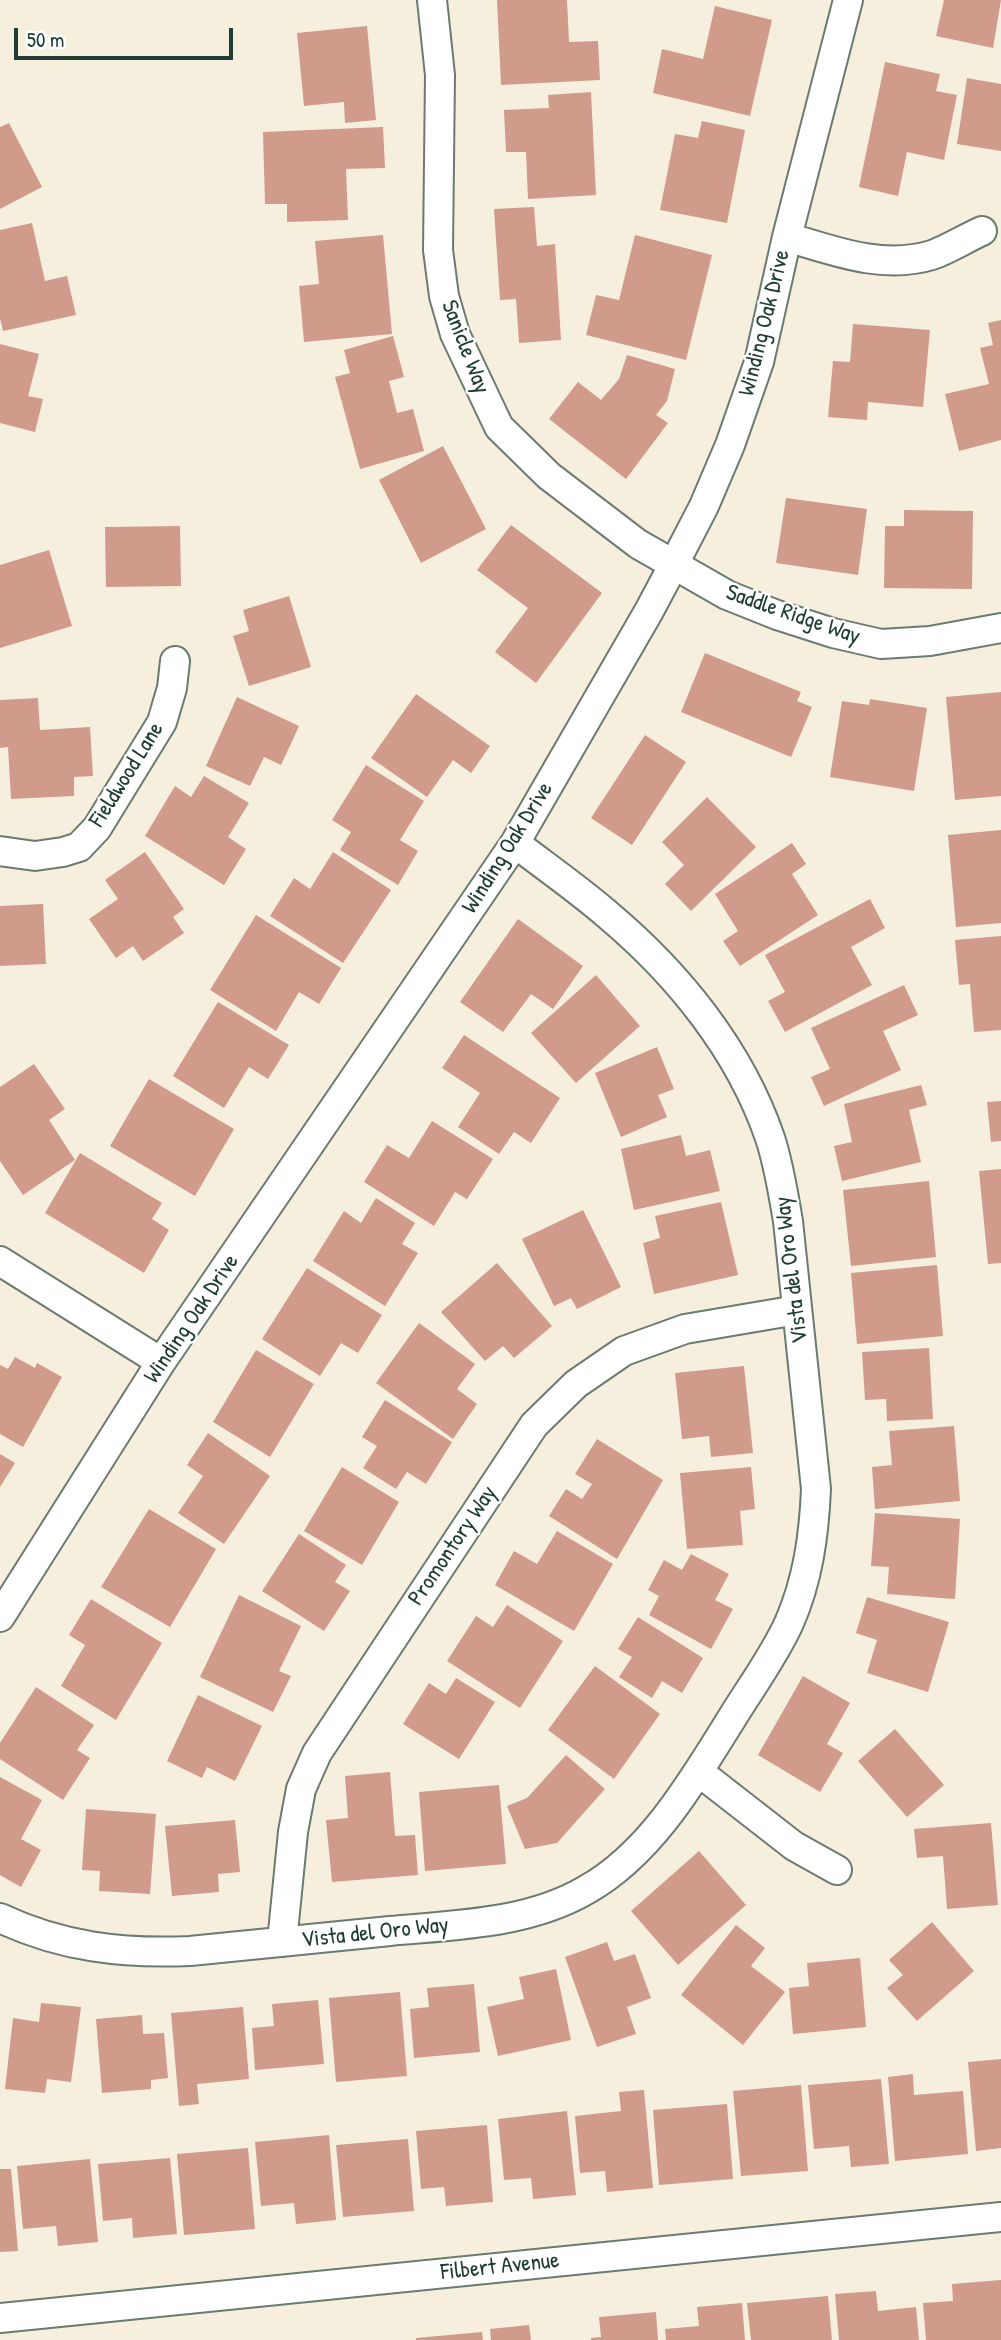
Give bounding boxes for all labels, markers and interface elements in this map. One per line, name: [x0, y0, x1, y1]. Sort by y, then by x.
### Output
scale bar: [18, 14, 236, 58]
text: 50 m: [27, 25, 64, 54]
street label: Winding Oak Drive: [734, 247, 796, 399]
street label: Sanicle Way: [435, 297, 495, 397]
street label: Saddle Ridge Way: [722, 579, 864, 651]
street label: Fieldwood Lane: [84, 717, 170, 833]
street label: Winding Oak Drive: [457, 777, 559, 919]
street label: Vista del Oro Way: [769, 1195, 815, 1345]
street label: Winding Oak Drive: [139, 1249, 245, 1389]
street label: Promontory Way: [403, 1481, 503, 1611]
street label: Vista del Oro Way: [300, 1912, 450, 1954]
street label: Filbert Avenue: [439, 2247, 561, 2287]

